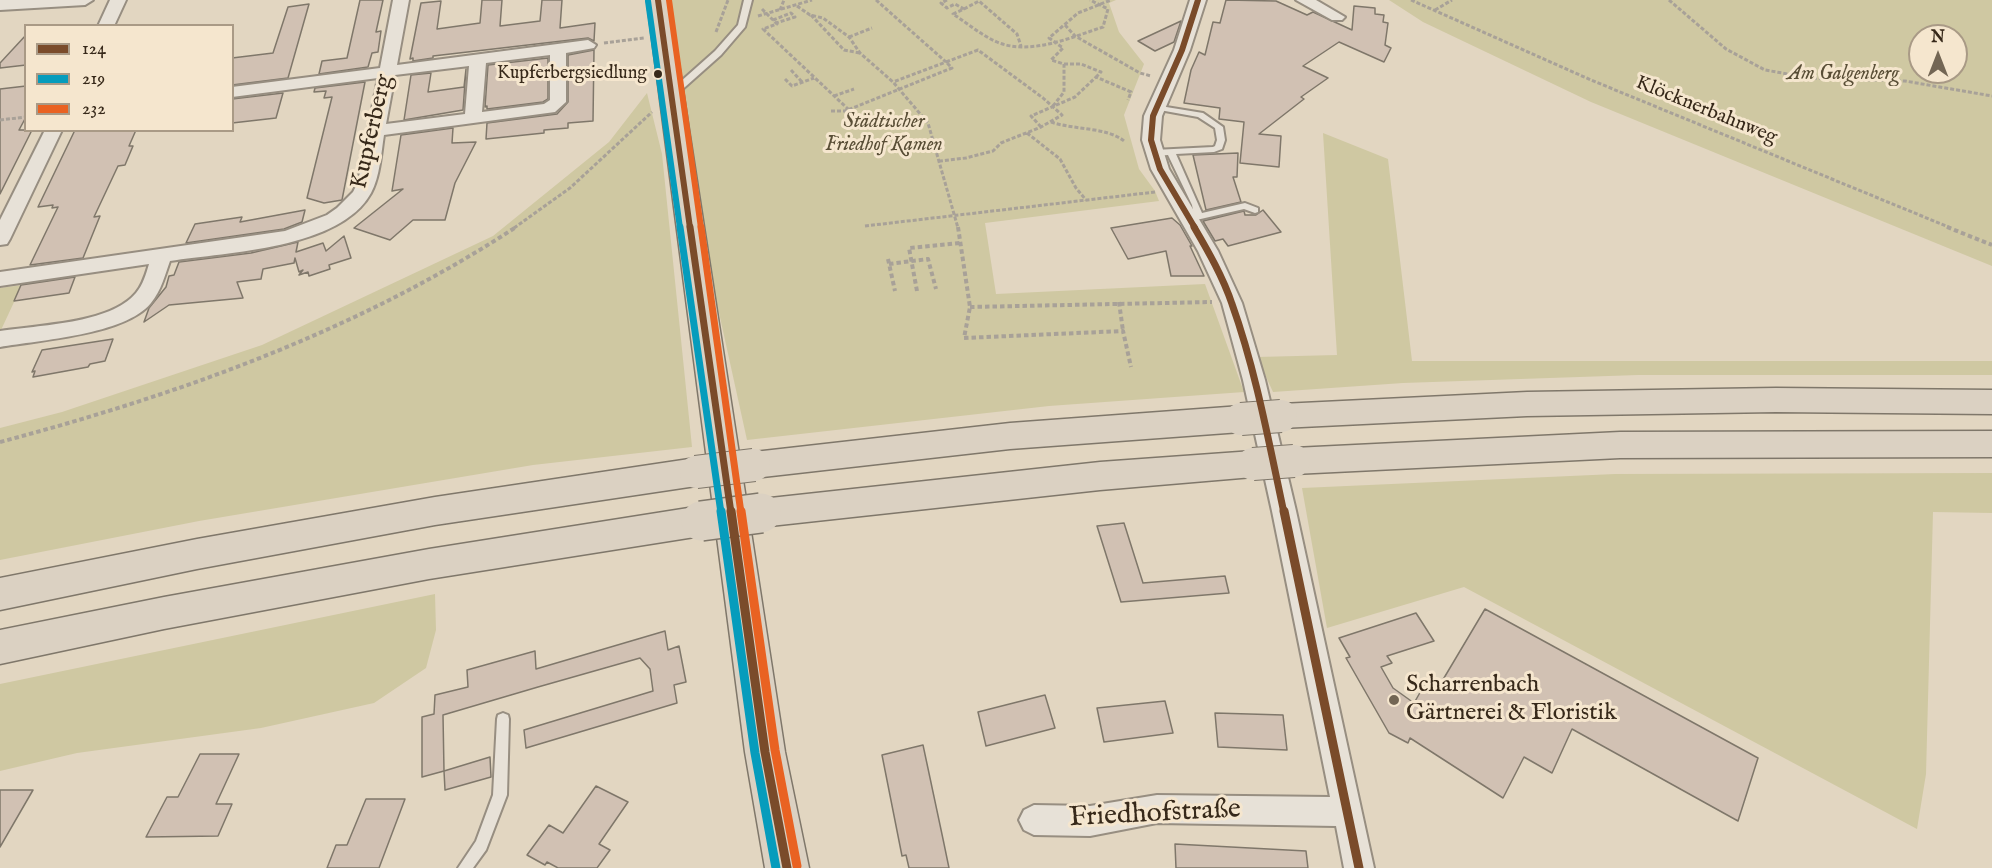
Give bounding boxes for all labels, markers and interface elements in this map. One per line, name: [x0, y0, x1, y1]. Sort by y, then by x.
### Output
legend: [24, 24, 234, 132]
north arrow: [1908, 24, 1968, 84]
text: N: [1931, 28, 1945, 48]
text: 124: [82, 38, 106, 61]
place label: Kupferbergsiedlung: [497, 63, 647, 85]
park label: Am Galgenberg: [1787, 63, 1899, 87]
text: 219: [82, 68, 105, 91]
marker: Kupferbergsiedlung: [652, 68, 664, 80]
street label: Kupferberg: [346, 72, 400, 192]
street label: Klöcknerbahnweg: [1632, 72, 1780, 150]
text: 232: [82, 98, 106, 121]
park label: Städtischer Friedhof Kamen: [825, 111, 943, 158]
place label: Scharrenbach Gärtnerei & Floristik: [1406, 672, 1617, 728]
marker: Scharrenbach Gärtnerei & Floristik: [1387, 693, 1401, 707]
street label: Friedhofstraße: [1068, 794, 1242, 836]

